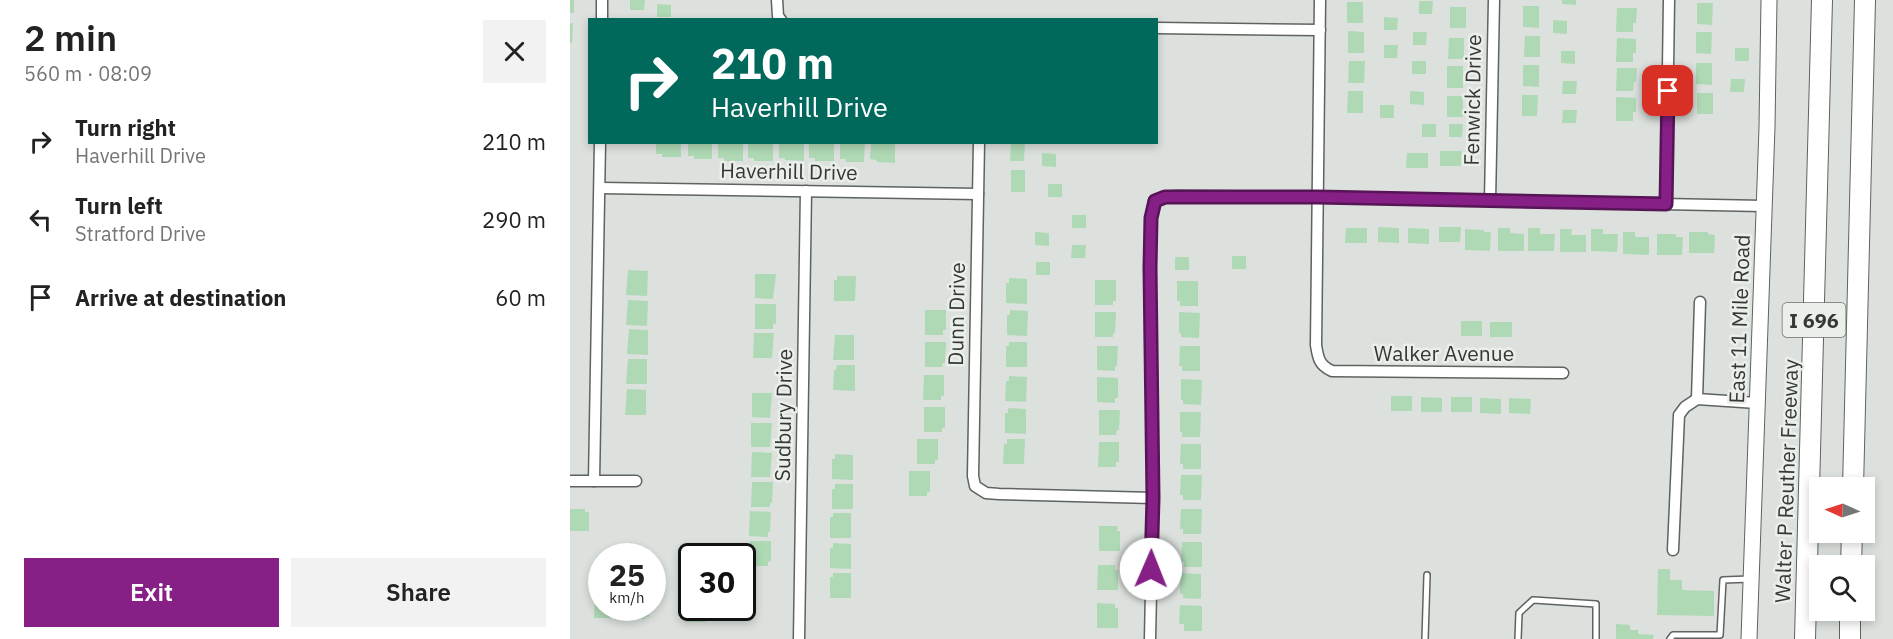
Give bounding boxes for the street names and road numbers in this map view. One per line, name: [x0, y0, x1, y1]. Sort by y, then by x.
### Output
street label: Fenwick Drive: [1457, 34, 1487, 166]
street label: Haverhill Drive: [720, 156, 858, 186]
street label: East 11 Mile Road: [1722, 234, 1756, 404]
street label: Dunn Drive: [941, 262, 971, 366]
road number: I 696: [1782, 303, 1846, 337]
street label: Walker Avenue: [1374, 339, 1514, 367]
street label: Sudbury Drive: [768, 349, 798, 481]
street label: Walter P Reuther Freeway: [1768, 358, 1804, 603]

